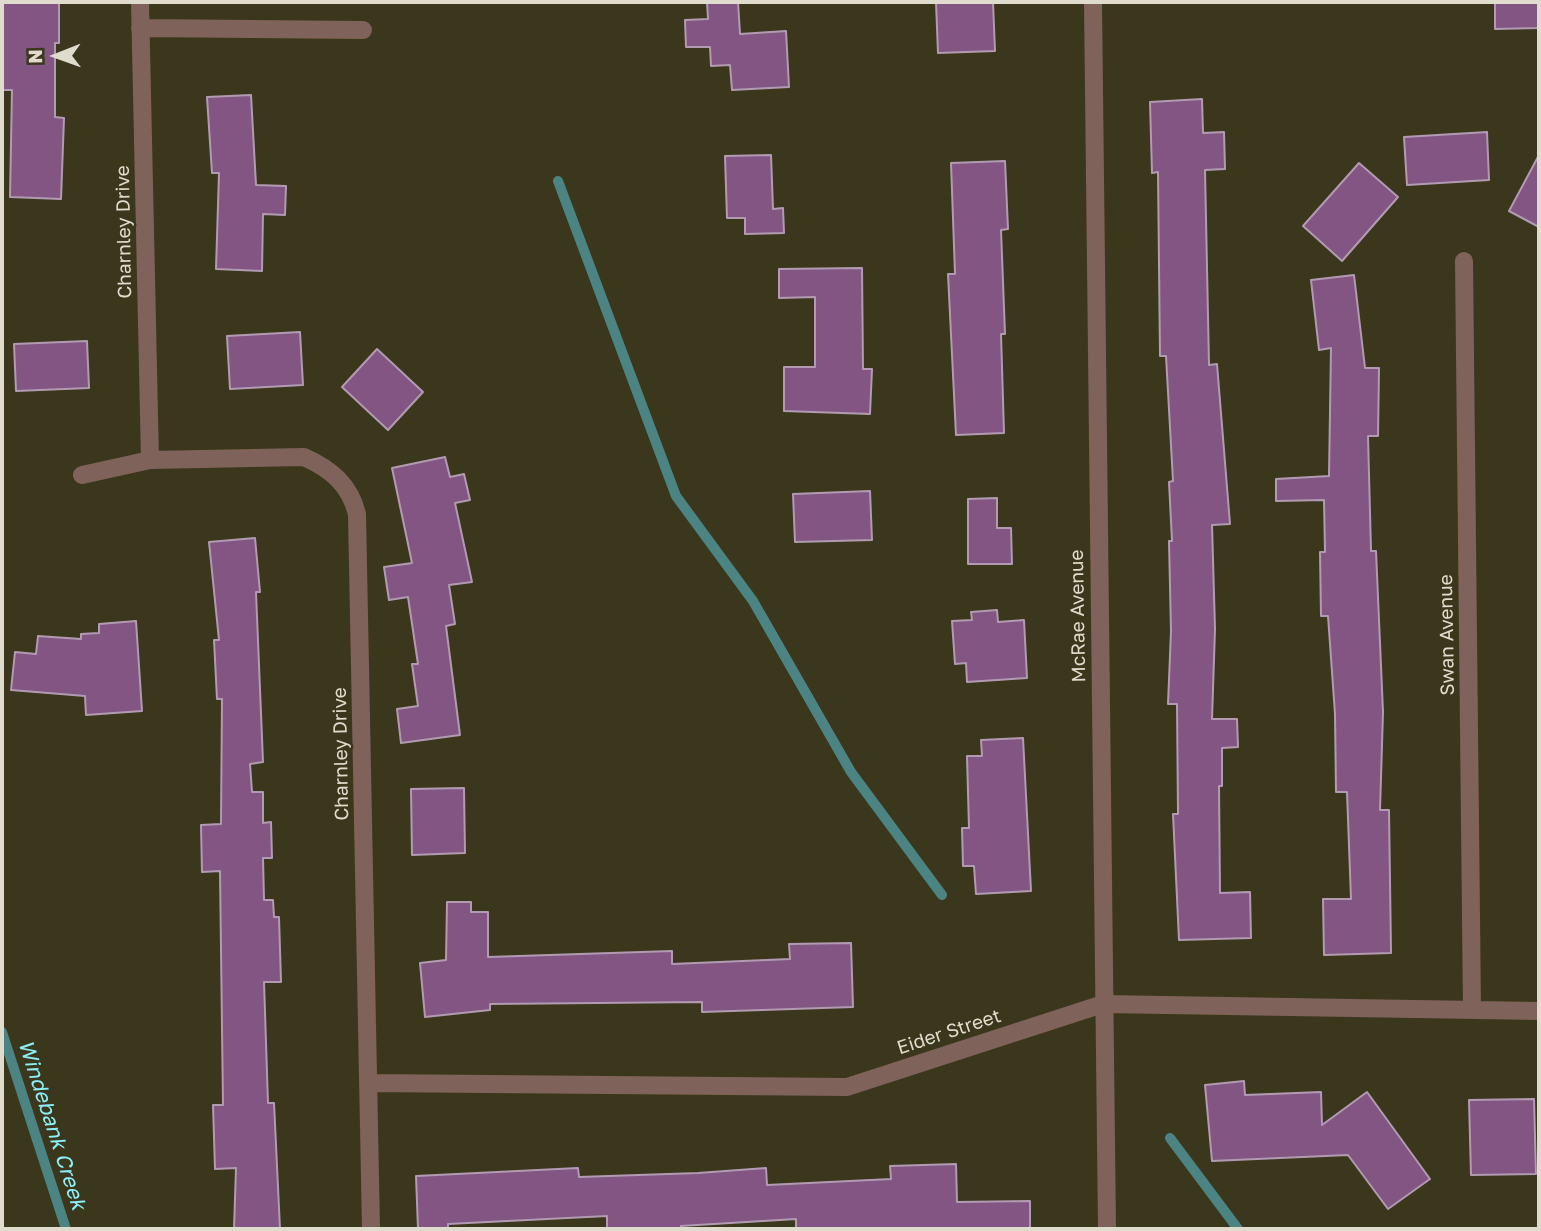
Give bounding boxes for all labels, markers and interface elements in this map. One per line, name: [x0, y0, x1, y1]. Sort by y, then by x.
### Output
north arrow: [21, 21, 91, 91]
text: N: [23, 49, 46, 64]
street label: Charnley Drive: [111, 165, 137, 299]
street label: McRae Avenue: [1065, 549, 1091, 683]
street label: Swan Avenue: [1435, 574, 1459, 696]
street label: Charnley Drive: [328, 687, 354, 821]
street label: Eider Street: [894, 1005, 1004, 1059]
water label: Windebank Creek: [13, 1037, 91, 1213]

